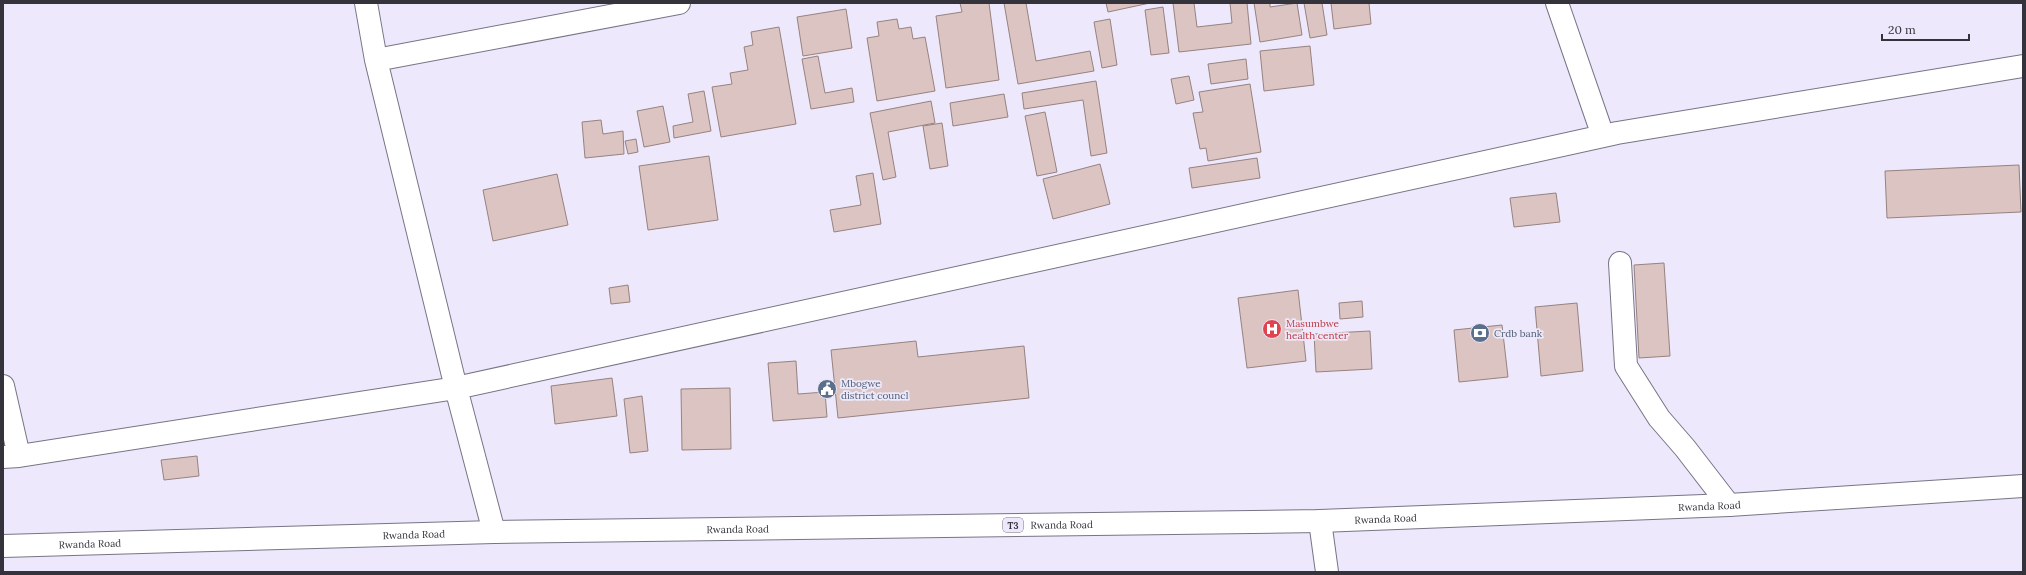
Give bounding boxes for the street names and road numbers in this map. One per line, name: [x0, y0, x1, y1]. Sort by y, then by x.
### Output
street label: Rwanda Road: [1678, 498, 1741, 513]
street label: Rwanda Road: [1354, 511, 1417, 526]
road number: T3: [1003, 518, 1023, 532]
street label: Rwanda Road: [1030, 518, 1093, 531]
street label: Rwanda Road: [706, 522, 769, 536]
street label: Rwanda Road: [382, 527, 445, 542]
street label: Rwanda Road: [59, 536, 121, 551]

